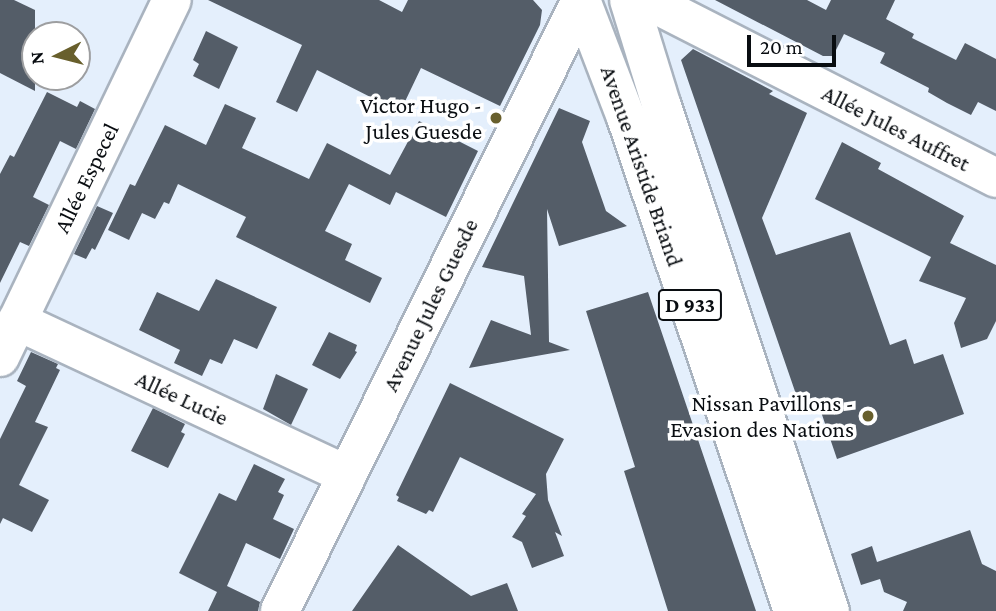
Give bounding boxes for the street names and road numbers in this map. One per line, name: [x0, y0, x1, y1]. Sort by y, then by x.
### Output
street label: Avenue Aristide Briand: [595, 62, 689, 270]
street label: Allée Jules Auffret: [817, 79, 975, 177]
street label: Allée Especel: [48, 118, 124, 238]
street label: Avenue Jules Guesde: [376, 214, 484, 396]
road number: D 933: [657, 288, 723, 322]
street label: Allée Lucie: [131, 365, 233, 431]

